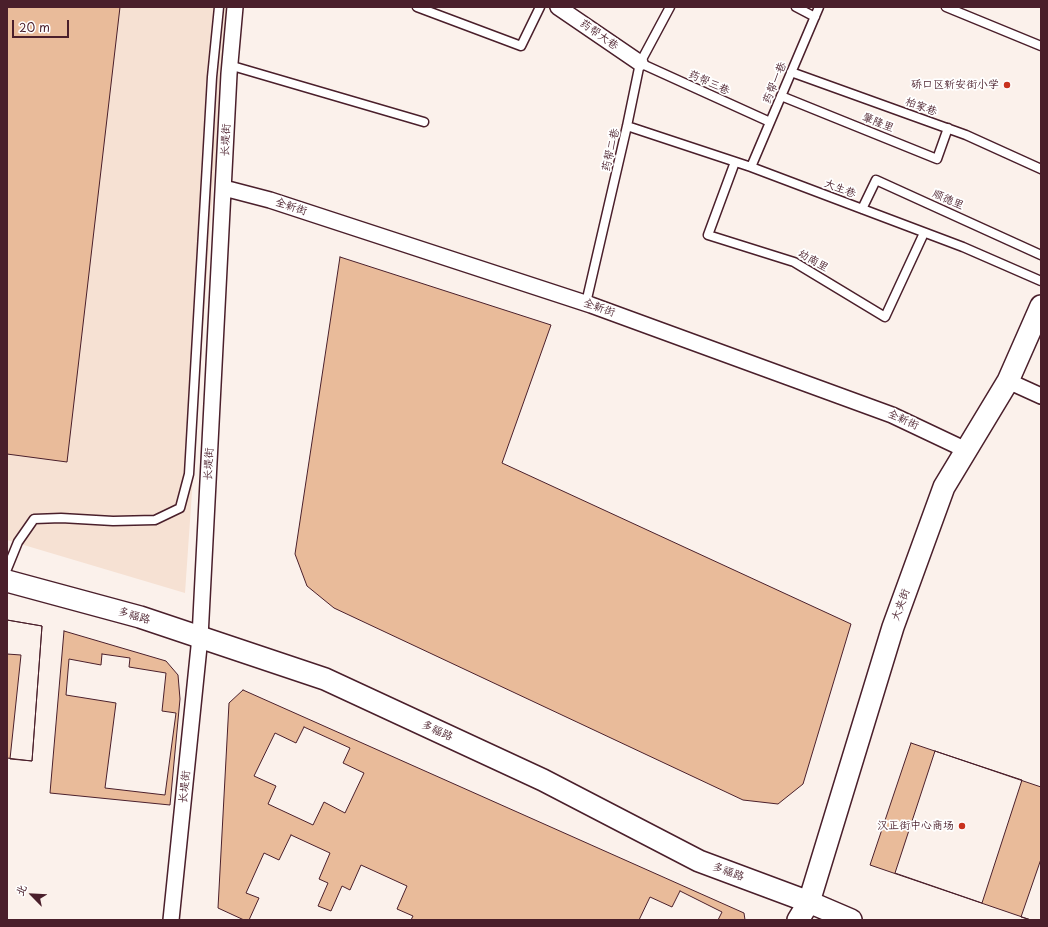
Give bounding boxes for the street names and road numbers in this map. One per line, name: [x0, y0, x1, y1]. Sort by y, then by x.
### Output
street label: 药帮大巷: [577, 17, 621, 53]
street label: 药帮一巷: [760, 60, 790, 106]
street label: 药帮三巷: [686, 68, 732, 98]
street label: 柏家巷: [903, 95, 939, 119]
street label: 肇隆里: [860, 111, 896, 135]
street label: 长堤街: [219, 123, 233, 157]
street label: 药帮二巷: [600, 127, 622, 173]
street label: 大生巷: [822, 177, 858, 201]
street label: 顺德里: [930, 187, 966, 213]
street label: 全新街: [273, 196, 309, 218]
street label: 幼南里: [795, 247, 831, 275]
street label: 全新街: [581, 296, 617, 320]
street label: 全新街: [885, 407, 921, 433]
street label: 长堤街: [202, 447, 216, 481]
street label: 大夹街: [889, 587, 913, 623]
street label: 多福路: [116, 605, 152, 627]
street label: 多福路: [419, 718, 455, 744]
street label: 长堤街: [177, 770, 193, 804]
street label: 多福路: [710, 860, 746, 884]

